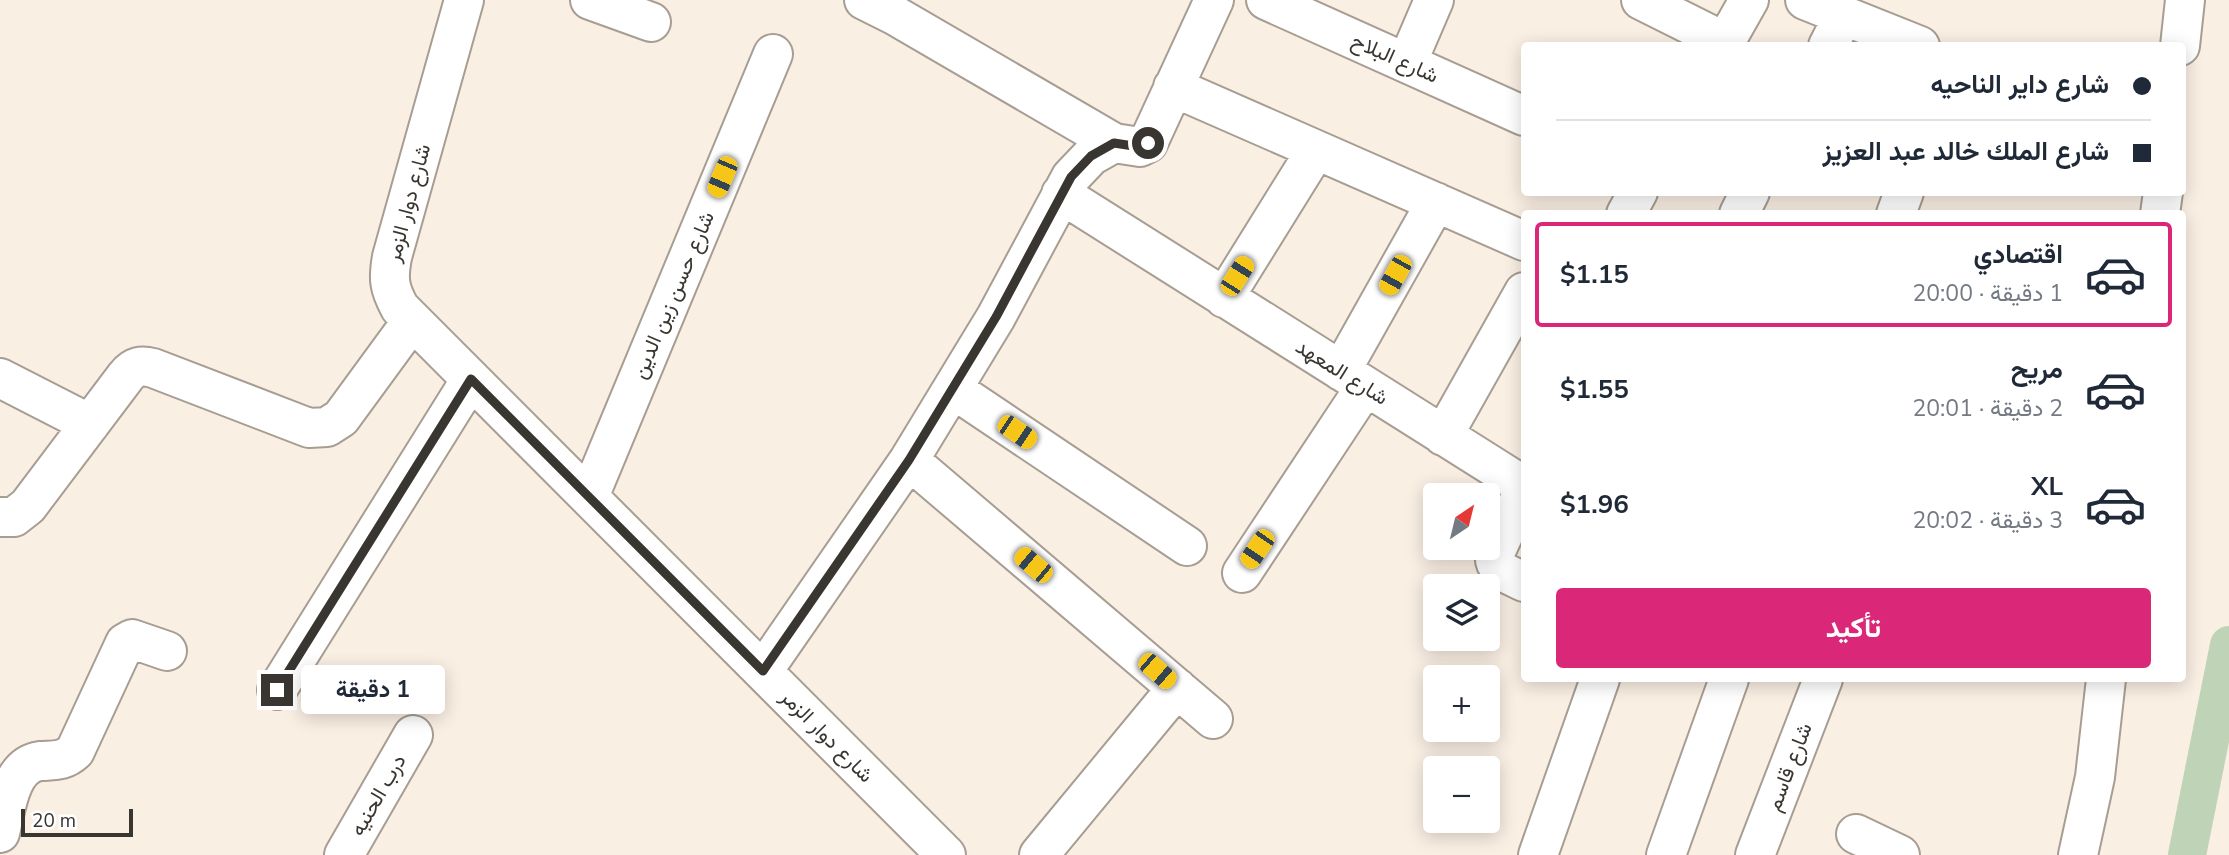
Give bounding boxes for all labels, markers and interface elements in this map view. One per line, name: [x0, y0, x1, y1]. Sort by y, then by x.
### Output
street label: شارع البلاح: [1347, 26, 1443, 90]
text: شارع داير الناحيه: [1930, 67, 2109, 102]
route start: [1132, 127, 1164, 159]
text: شارع الملك خالد عبد العزيز: [1822, 134, 2109, 169]
street label: شارع دوار الزمر: [379, 141, 437, 266]
car: [705, 154, 740, 200]
street label: شارع حسن زين الدين: [625, 207, 721, 383]
text: اقتصادي: [1974, 237, 2063, 272]
icon: car: [2084, 243, 2147, 306]
car: [1376, 252, 1415, 298]
car: [1217, 253, 1258, 299]
text: $1.15: [1560, 257, 1629, 292]
text: 1 دقيقة · 20:00: [1913, 278, 2063, 309]
street label: شارع المعهد: [1290, 333, 1394, 411]
text: مريح: [2011, 352, 2063, 387]
icon: car: [2084, 358, 2147, 421]
text: $1.55: [1560, 372, 1629, 407]
text: 2 دقيقة · 20:01: [1913, 393, 2063, 424]
car: [994, 412, 1041, 452]
text: XL: [2031, 469, 2063, 504]
icon: car: [2084, 473, 2147, 536]
north arrow: [1423, 483, 1500, 560]
map controls: [1423, 483, 1500, 833]
text: $1.96: [1560, 487, 1629, 522]
text: 3 دقيقة · 20:02: [1913, 505, 2063, 536]
car: [1237, 526, 1278, 572]
car: [1011, 543, 1056, 587]
button: layers: [1423, 574, 1500, 651]
button: تأكيد: [1556, 588, 2151, 668]
car: [1135, 649, 1180, 693]
button: +: [1423, 665, 1500, 742]
callout: 1 دقيقة: [302, 666, 445, 714]
route end: [261, 674, 293, 706]
text: 1 دقيقة: [336, 674, 410, 705]
street label: شارع دوار الزمر: [774, 683, 880, 789]
street label: شارع قاسم: [1759, 719, 1819, 815]
street label: درب الحنيه: [343, 749, 413, 841]
button: −: [1423, 756, 1500, 833]
scale bar: [21, 806, 133, 838]
text: 20 m: [32, 808, 76, 834]

